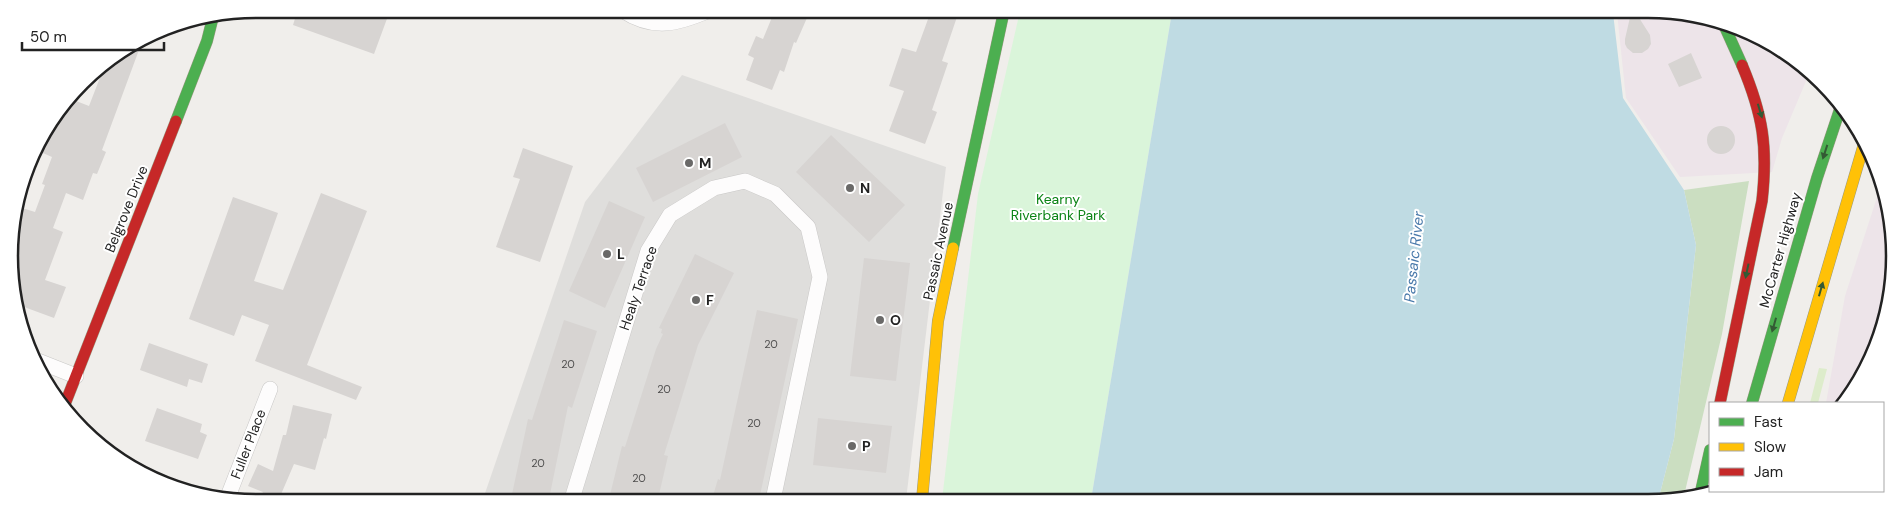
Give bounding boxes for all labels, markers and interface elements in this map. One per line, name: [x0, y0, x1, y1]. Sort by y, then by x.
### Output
scale bar: [22, 20, 165, 52]
text: 50 m: [30, 27, 67, 47]
one-way arrow: [1756, 103, 1764, 118]
one-way arrow: [1821, 145, 1829, 160]
place label: M: [699, 154, 711, 172]
marker: M: [683, 157, 695, 169]
street label: Belgrove Drive: [100, 163, 152, 255]
place label: N: [860, 179, 870, 197]
marker: N: [844, 182, 856, 194]
park label: Kearny Riverbank Park: [1011, 190, 1105, 224]
street label: McCarter Highway: [1755, 190, 1805, 310]
street label: Passaic Avenue: [919, 200, 957, 302]
water label: Passaic River: [1399, 210, 1429, 304]
street label: Healy Terrace: [615, 243, 661, 333]
place label: L: [617, 245, 625, 263]
marker: L: [601, 248, 613, 260]
one-way arrow: [1743, 263, 1751, 279]
one-way arrow: [1817, 282, 1825, 297]
place label: F: [706, 291, 714, 309]
marker: F: [690, 294, 702, 306]
place label: O: [890, 311, 901, 329]
marker: O: [874, 314, 886, 326]
one-way arrow: [1770, 318, 1778, 333]
house number: 20: [764, 337, 778, 351]
house number: 20: [561, 357, 575, 371]
house number: 20: [657, 382, 671, 396]
legend: [1709, 402, 1884, 492]
street label: Fuller Place: [226, 406, 270, 482]
text: Fast: [1754, 412, 1783, 432]
house number: 20: [747, 416, 761, 430]
place label: P: [862, 437, 871, 455]
text: Slow: [1754, 437, 1787, 457]
marker: P: [846, 440, 858, 452]
house number: 20: [531, 456, 545, 470]
text: Jam: [1754, 462, 1783, 482]
house number: 20: [632, 471, 646, 485]

